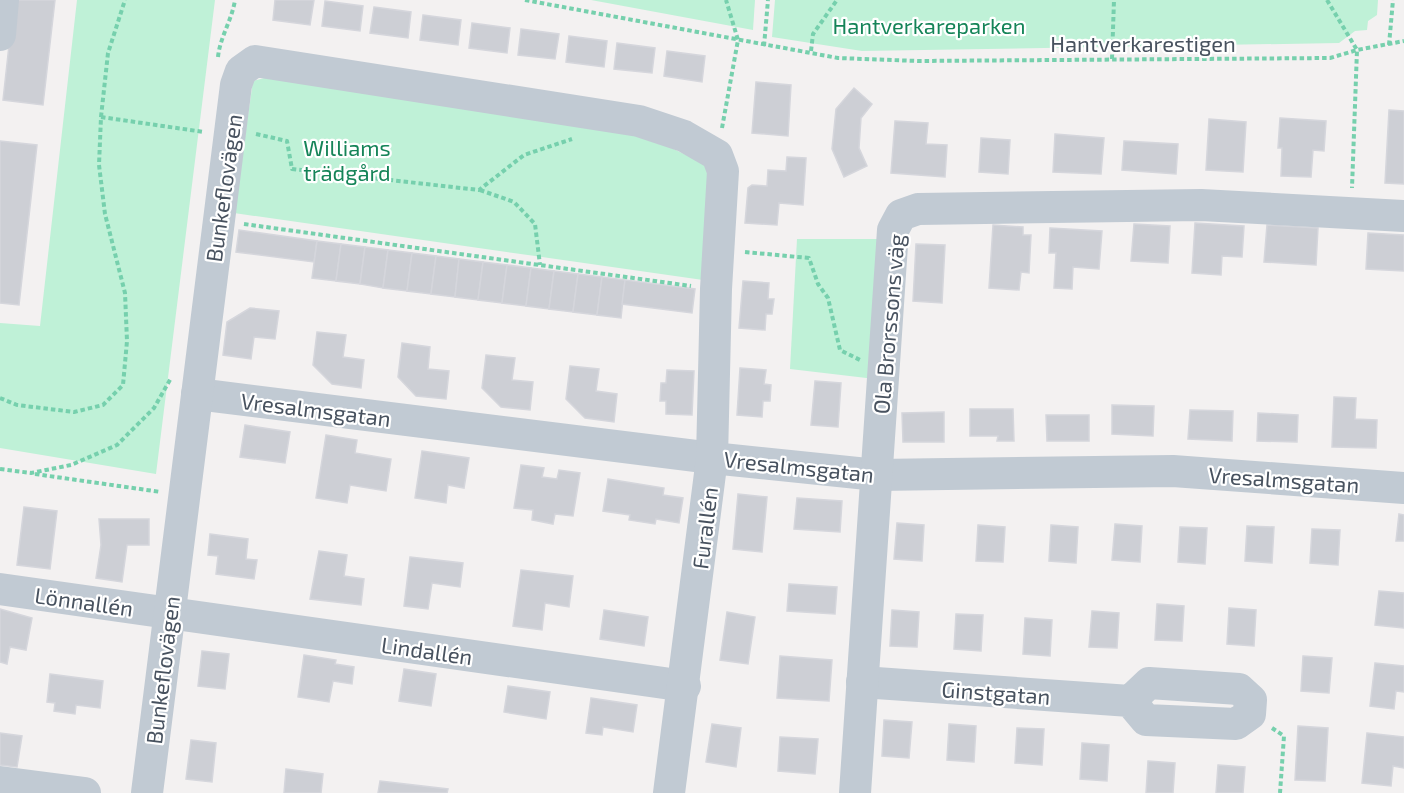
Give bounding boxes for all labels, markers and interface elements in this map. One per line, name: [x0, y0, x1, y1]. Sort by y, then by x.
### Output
park label: Hantverkareparken: [833, 12, 1025, 38]
street label: Hantverkarestigen: [1050, 30, 1236, 56]
street label: Bunkeflovägen: [200, 112, 246, 264]
park label: Williams trädgård: [303, 134, 391, 185]
street label: Ola Brorssons väg: [867, 233, 909, 415]
street label: Vresalmsgatan: [240, 387, 392, 431]
street label: Vresalmsgatan: [723, 445, 875, 487]
street label: Vresalmsgatan: [1208, 461, 1360, 497]
street label: Furallén: [686, 485, 722, 571]
street label: Lönnallén: [33, 581, 135, 621]
street label: Bunkeflovägen: [140, 594, 184, 746]
street label: Lindallén: [380, 631, 474, 669]
street label: Ginstgatan: [941, 675, 1051, 709]

